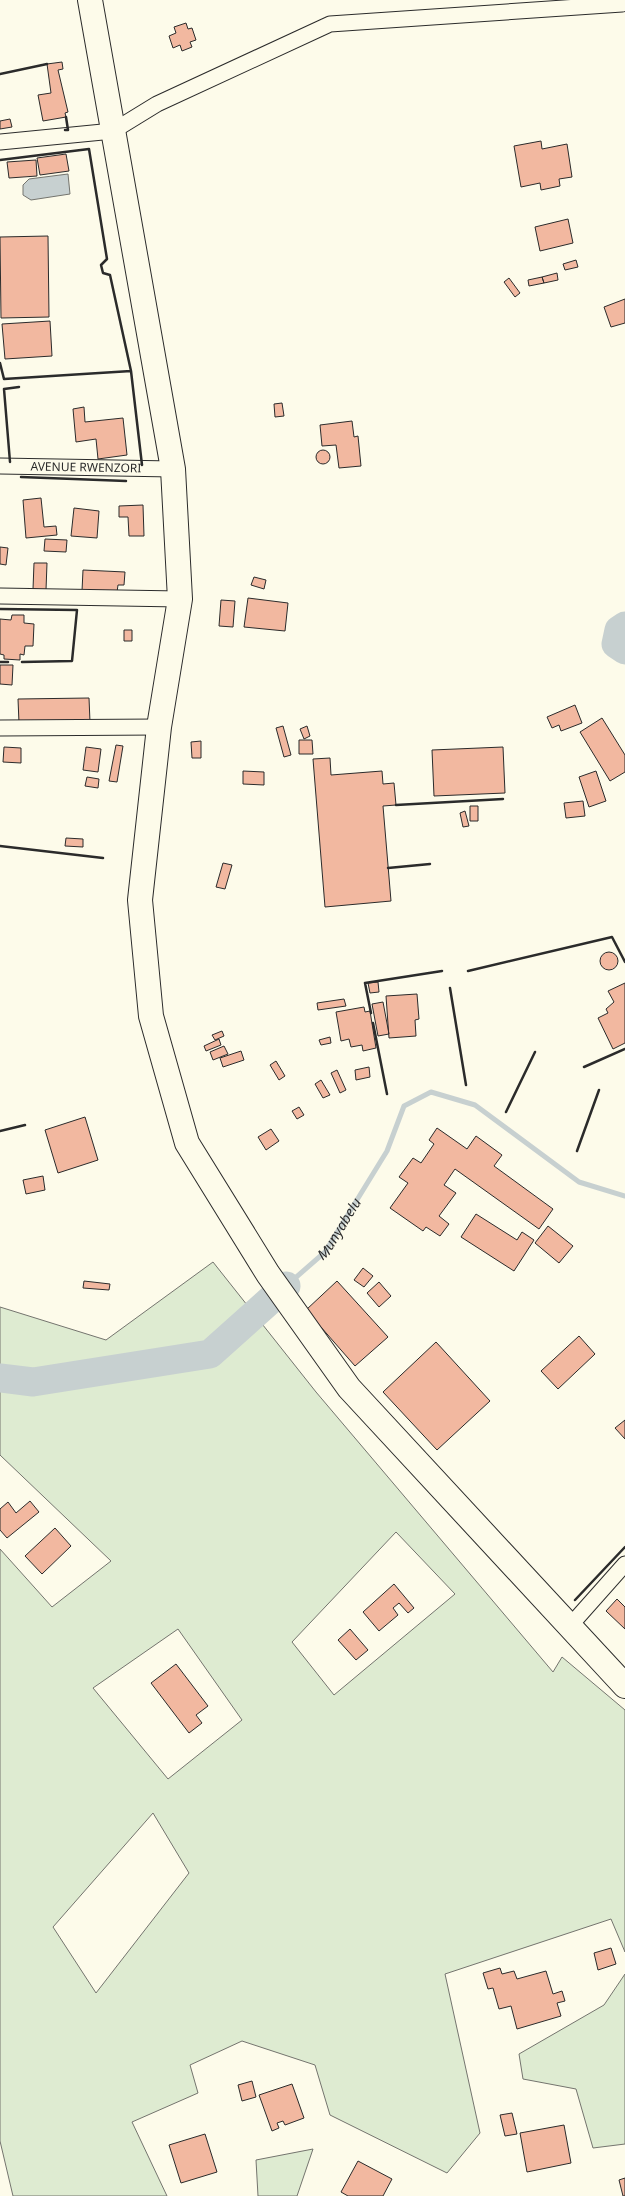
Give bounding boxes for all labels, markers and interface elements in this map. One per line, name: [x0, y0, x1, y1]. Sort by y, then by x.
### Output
street label: AVENUE RWENZORI: [30, 458, 142, 476]
water label: Munyabelu: [313, 1194, 365, 1264]

